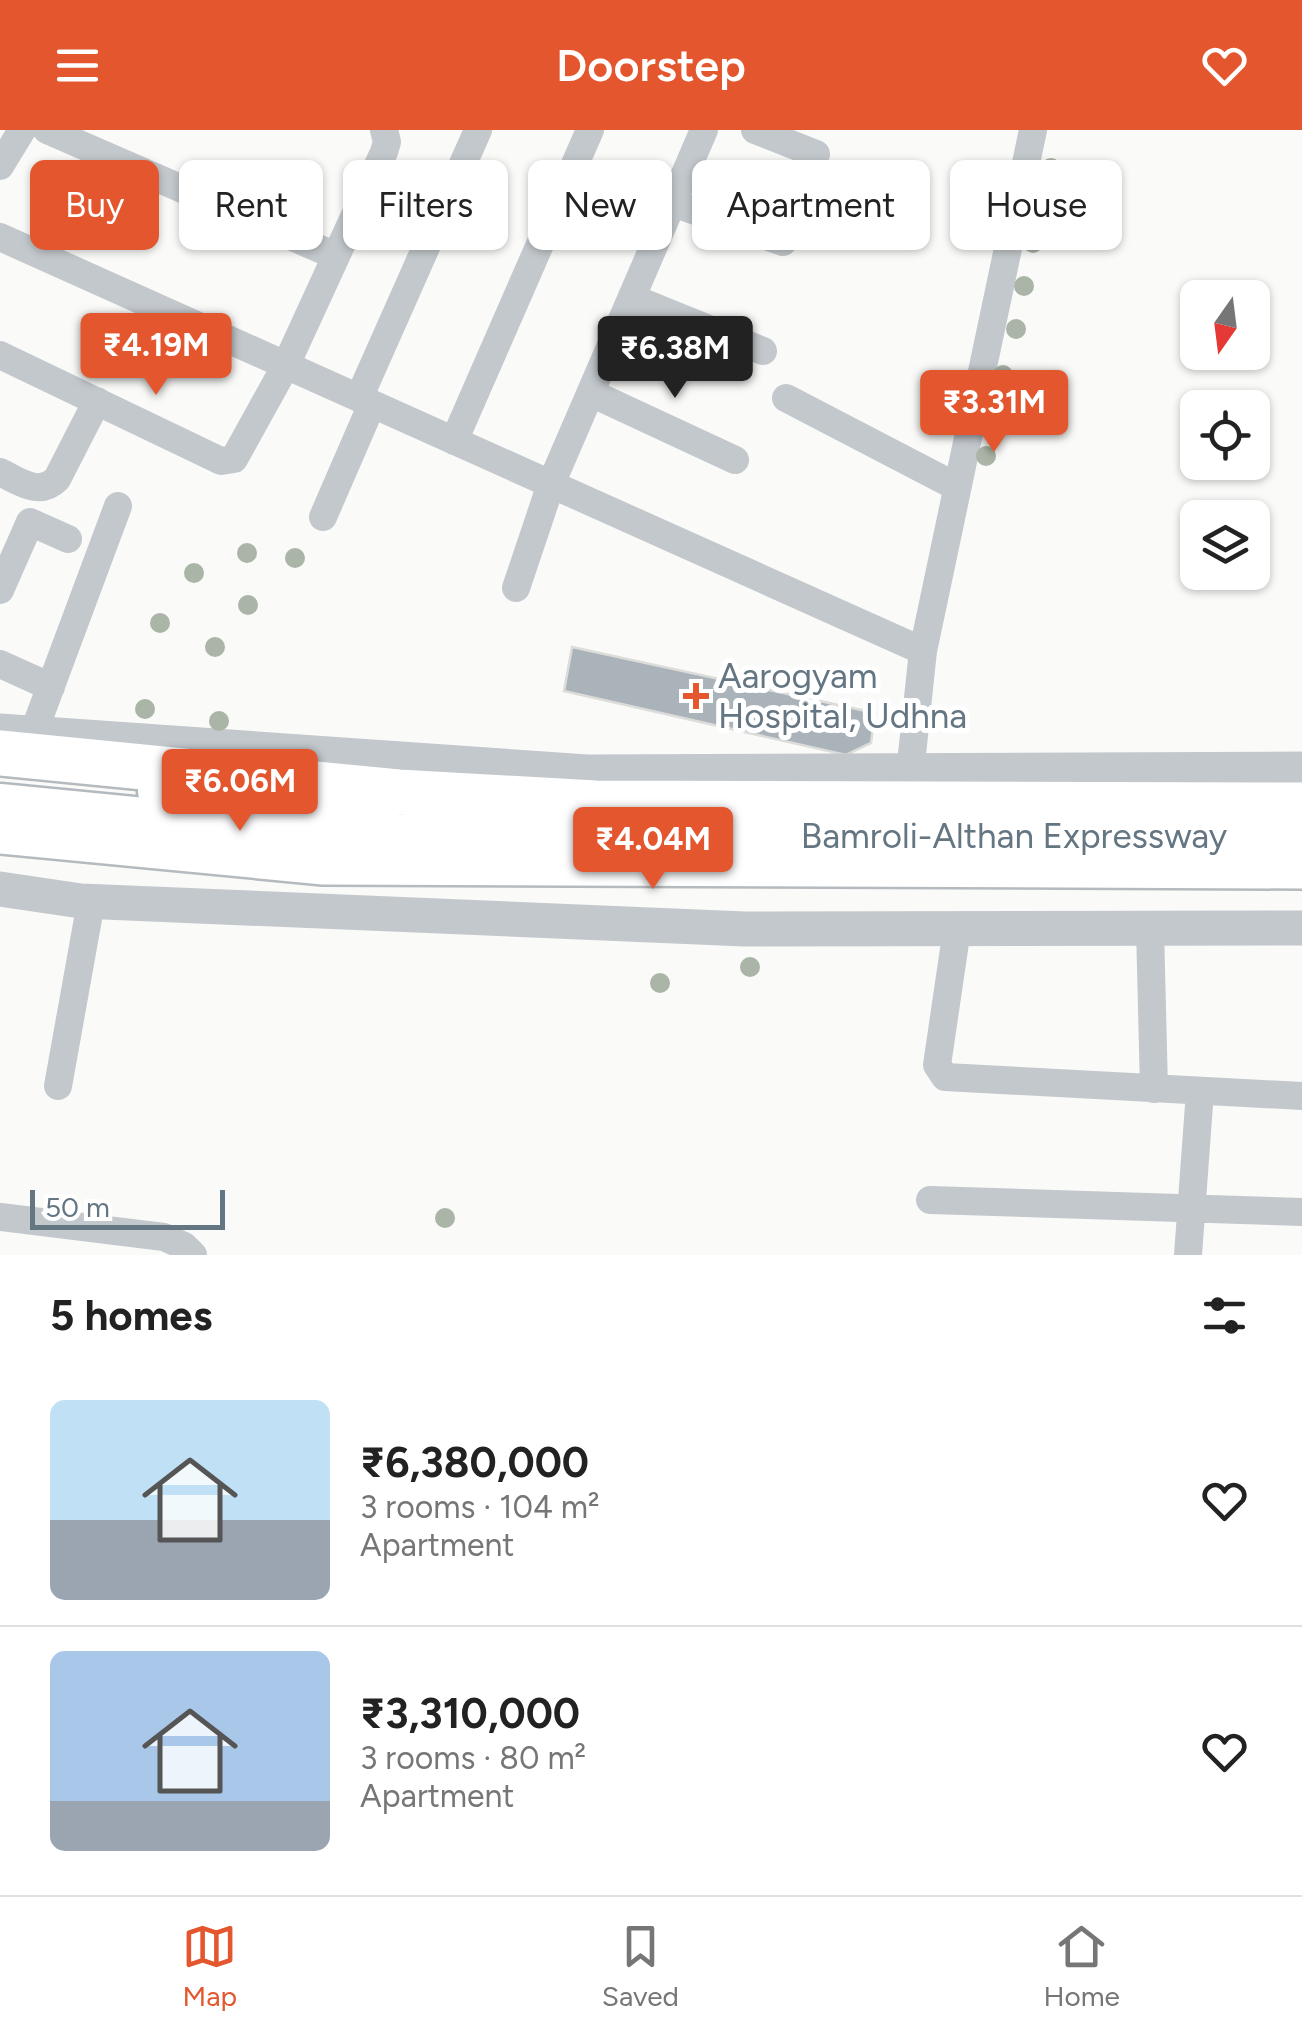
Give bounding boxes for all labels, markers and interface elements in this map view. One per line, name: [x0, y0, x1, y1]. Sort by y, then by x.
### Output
icon: menu: [50, 38, 105, 93]
text: Doorstep: [556, 38, 746, 92]
icon: heart: [1197, 38, 1252, 93]
chip: Buy: [30, 160, 159, 250]
chip: Rent: [179, 160, 323, 250]
chip: Filters: [343, 160, 508, 250]
chip: New: [528, 160, 672, 250]
chip: Apartment: [692, 160, 930, 250]
chip: House: [950, 160, 1122, 250]
north arrow: [1180, 280, 1270, 370]
map controls: [1180, 280, 1270, 590]
pin: ₹4.19M: [75, 313, 237, 398]
pin: ₹6.38M: [594, 316, 756, 401]
text: ₹4.19M: [103, 326, 209, 364]
text: ₹6.38M: [620, 329, 730, 367]
pin: ₹3.31M: [913, 370, 1075, 455]
text: ₹3.31M: [942, 383, 1046, 421]
button: locate: [1180, 390, 1270, 480]
button: layers: [1180, 500, 1270, 590]
place label: Aarogyam Hospital, Udhna: [718, 655, 967, 737]
marker: Aarogyam Hospital, Udhna: [683, 683, 709, 709]
pin: ₹6.06M: [159, 749, 321, 834]
text: ₹6.06M: [184, 762, 296, 800]
pin: ₹4.04M: [572, 807, 734, 892]
street label: Bamroli-Althan Expressway: [801, 815, 1228, 857]
text: ₹4.04M: [595, 820, 711, 858]
scale bar: [30, 1185, 225, 1230]
text: 50 m: [45, 1190, 110, 1224]
icon: filters: [1197, 1288, 1252, 1343]
text: 5 homes: [50, 1290, 212, 1341]
text: ₹6,380,000: [360, 1437, 589, 1488]
icon: home: [130, 1440, 250, 1560]
icon: heart: [1197, 1473, 1252, 1528]
text: 3 rooms · 104 m²: [360, 1488, 600, 1526]
text: Apartment: [360, 1526, 514, 1564]
text: ₹3,310,000: [360, 1688, 580, 1739]
icon: home: [130, 1691, 250, 1811]
icon: heart: [1197, 1724, 1252, 1779]
text: 3 rooms · 80 m²: [360, 1739, 586, 1777]
text: Apartment: [360, 1777, 514, 1815]
tab: Map: [182, 1919, 237, 2013]
tab: Saved: [602, 1919, 679, 2013]
tab: Home: [1043, 1919, 1120, 2013]

